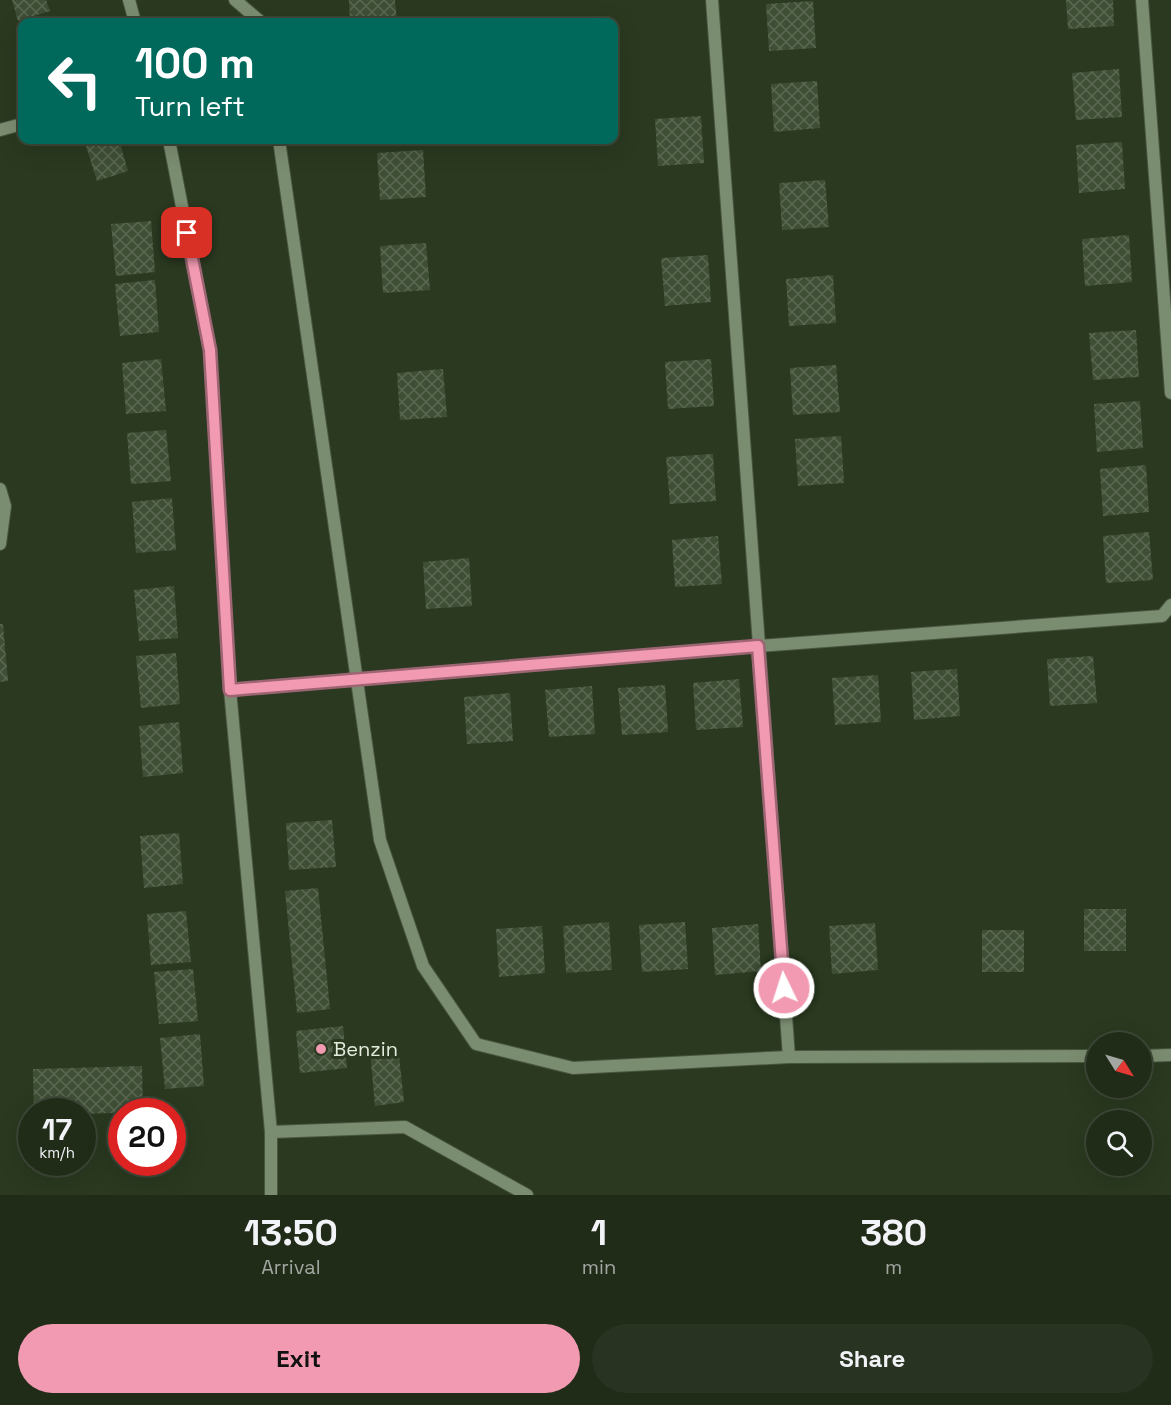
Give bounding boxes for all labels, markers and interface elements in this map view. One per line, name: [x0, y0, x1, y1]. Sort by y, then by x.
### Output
text: 100 m: [135, 37, 255, 90]
icon: left: [36, 42, 114, 120]
text: Turn left: [135, 89, 245, 124]
pin: [161, 207, 212, 258]
icon: arrive: [170, 216, 203, 249]
position arrow: [752, 956, 816, 1020]
north arrow: [1086, 1032, 1152, 1098]
map controls: [1086, 1032, 1152, 1176]
place label: Benzin: [333, 1036, 398, 1062]
marker: Benzin: [314, 1042, 328, 1056]
speed limit sign: 20: [108, 1098, 186, 1176]
text: 17: [42, 1110, 72, 1149]
button: search: [1086, 1110, 1152, 1176]
text: km/h: [39, 1143, 75, 1162]
text: 13:50: [244, 1210, 338, 1256]
text: 1: [591, 1210, 607, 1256]
text: 380: [860, 1210, 927, 1256]
text: Arrival: [261, 1254, 321, 1280]
text: min: [582, 1254, 616, 1280]
text: m: [885, 1254, 902, 1280]
button: Exit: [18, 1324, 580, 1393]
button: Share: [592, 1324, 1153, 1393]

